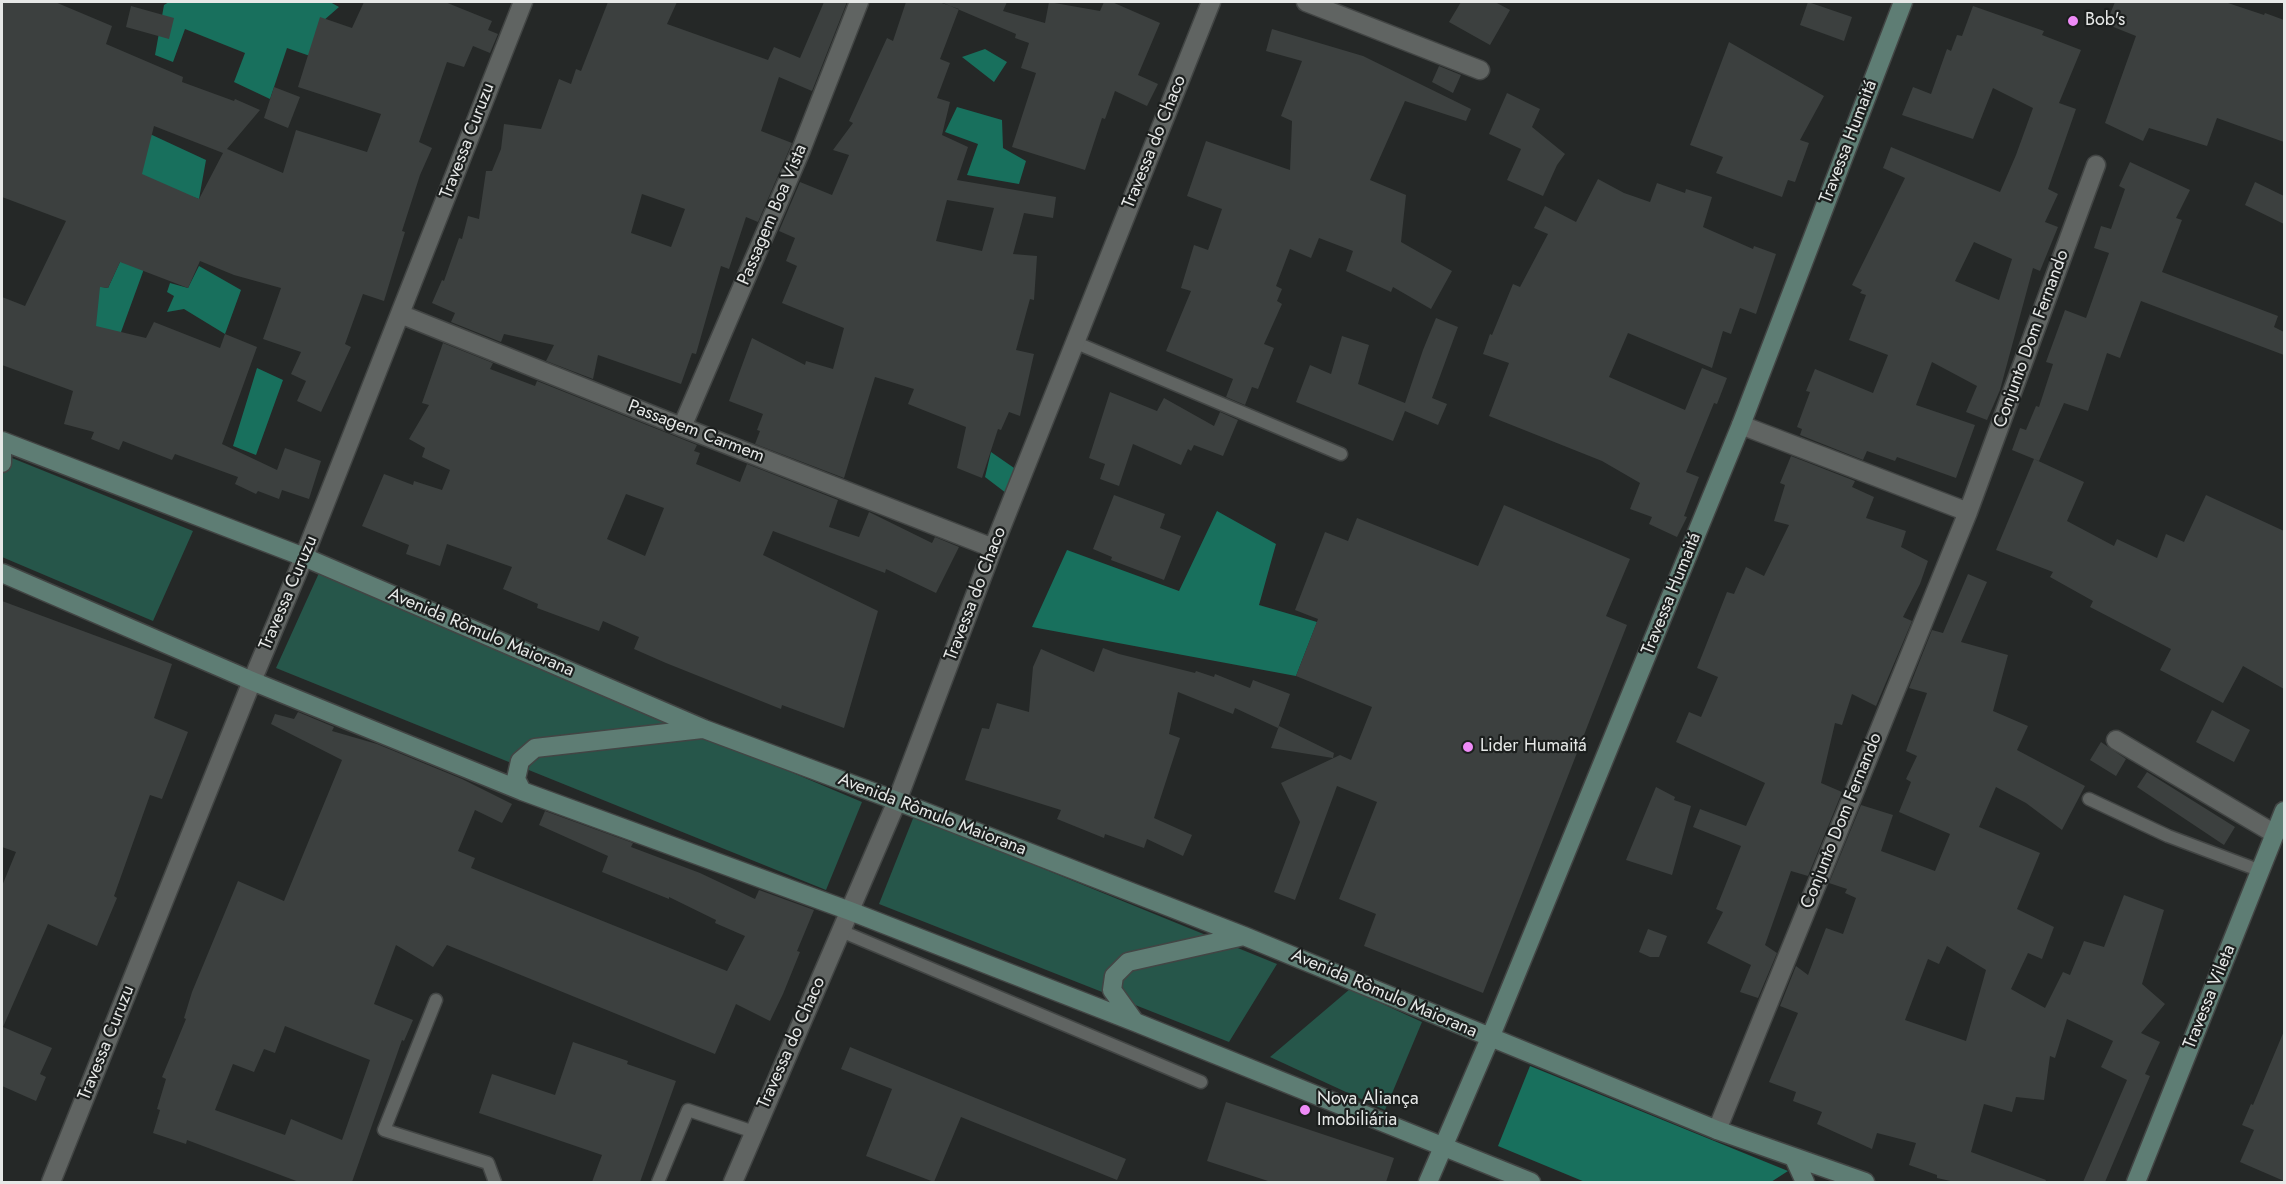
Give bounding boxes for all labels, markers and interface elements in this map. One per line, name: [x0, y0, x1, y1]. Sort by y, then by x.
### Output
place label: Bob's: [2085, 10, 2125, 32]
marker: Bob's: [2066, 14, 2080, 28]
street label: Travessa do Chaco: [1118, 72, 1192, 212]
street label: Travessa Humaitá: [1816, 77, 1882, 207]
street label: Travessa Curuzu: [436, 80, 500, 202]
street label: Passagem Boa Vista: [734, 141, 812, 289]
street label: Conjunto Dom Fernando: [1990, 247, 2074, 431]
street label: Passagem Carmem: [625, 396, 767, 468]
street label: Travessa do Chaco: [941, 524, 1011, 664]
street label: Travessa Humaitá: [1638, 530, 1706, 658]
street label: Travessa Curuzu: [255, 533, 323, 653]
street label: Avenida Rômulo Maiorana: [385, 584, 577, 682]
street label: Conjunto Dom Fernando: [1797, 730, 1887, 912]
place label: Lider Humaitá: [1480, 736, 1587, 758]
marker: Lider Humaitá: [1461, 740, 1475, 754]
street label: Avenida Rômulo Maiorana: [835, 769, 1029, 861]
street label: Travessa Vileta: [2179, 942, 2241, 1052]
street label: Avenida Rômulo Maiorana: [1288, 945, 1480, 1043]
street label: Travessa do Chaco: [753, 974, 831, 1112]
street label: Travessa Curuzu: [74, 982, 140, 1104]
place label: Nova Aliança Imobiliária: [1317, 1089, 1419, 1132]
marker: Nova Aliança Imobiliária: [1298, 1103, 1312, 1117]

